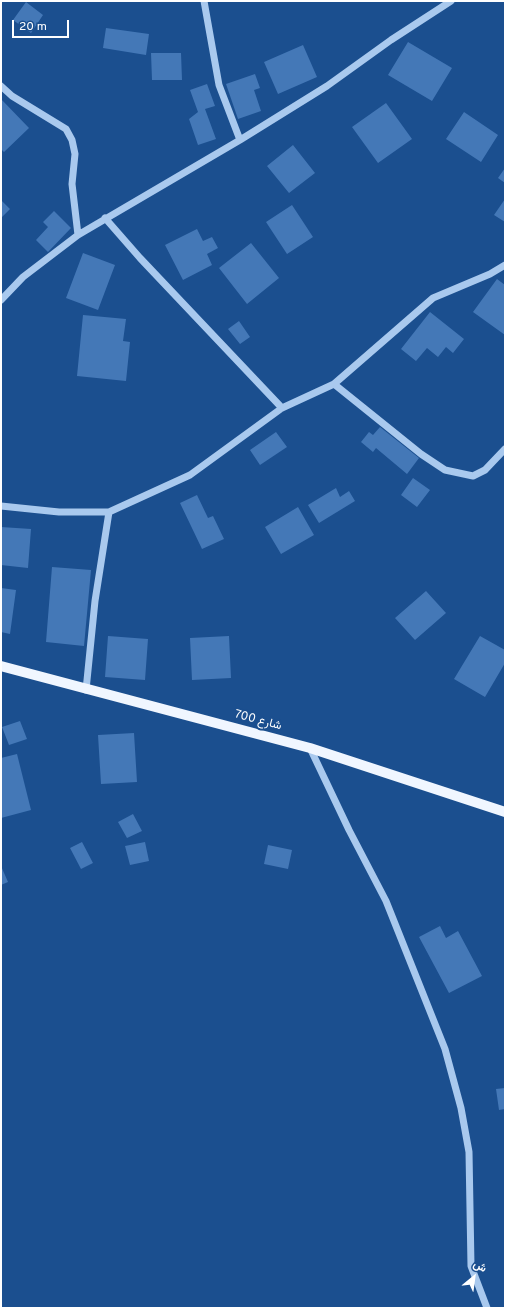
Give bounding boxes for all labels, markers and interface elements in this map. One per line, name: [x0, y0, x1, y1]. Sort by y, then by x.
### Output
scale bar: [14, 12, 71, 38]
text: 20 m: [19, 19, 47, 35]
street label: شارع 700: [233, 708, 283, 734]
north arrow: [454, 1257, 494, 1297]
text: ش: [471, 1257, 489, 1276]

